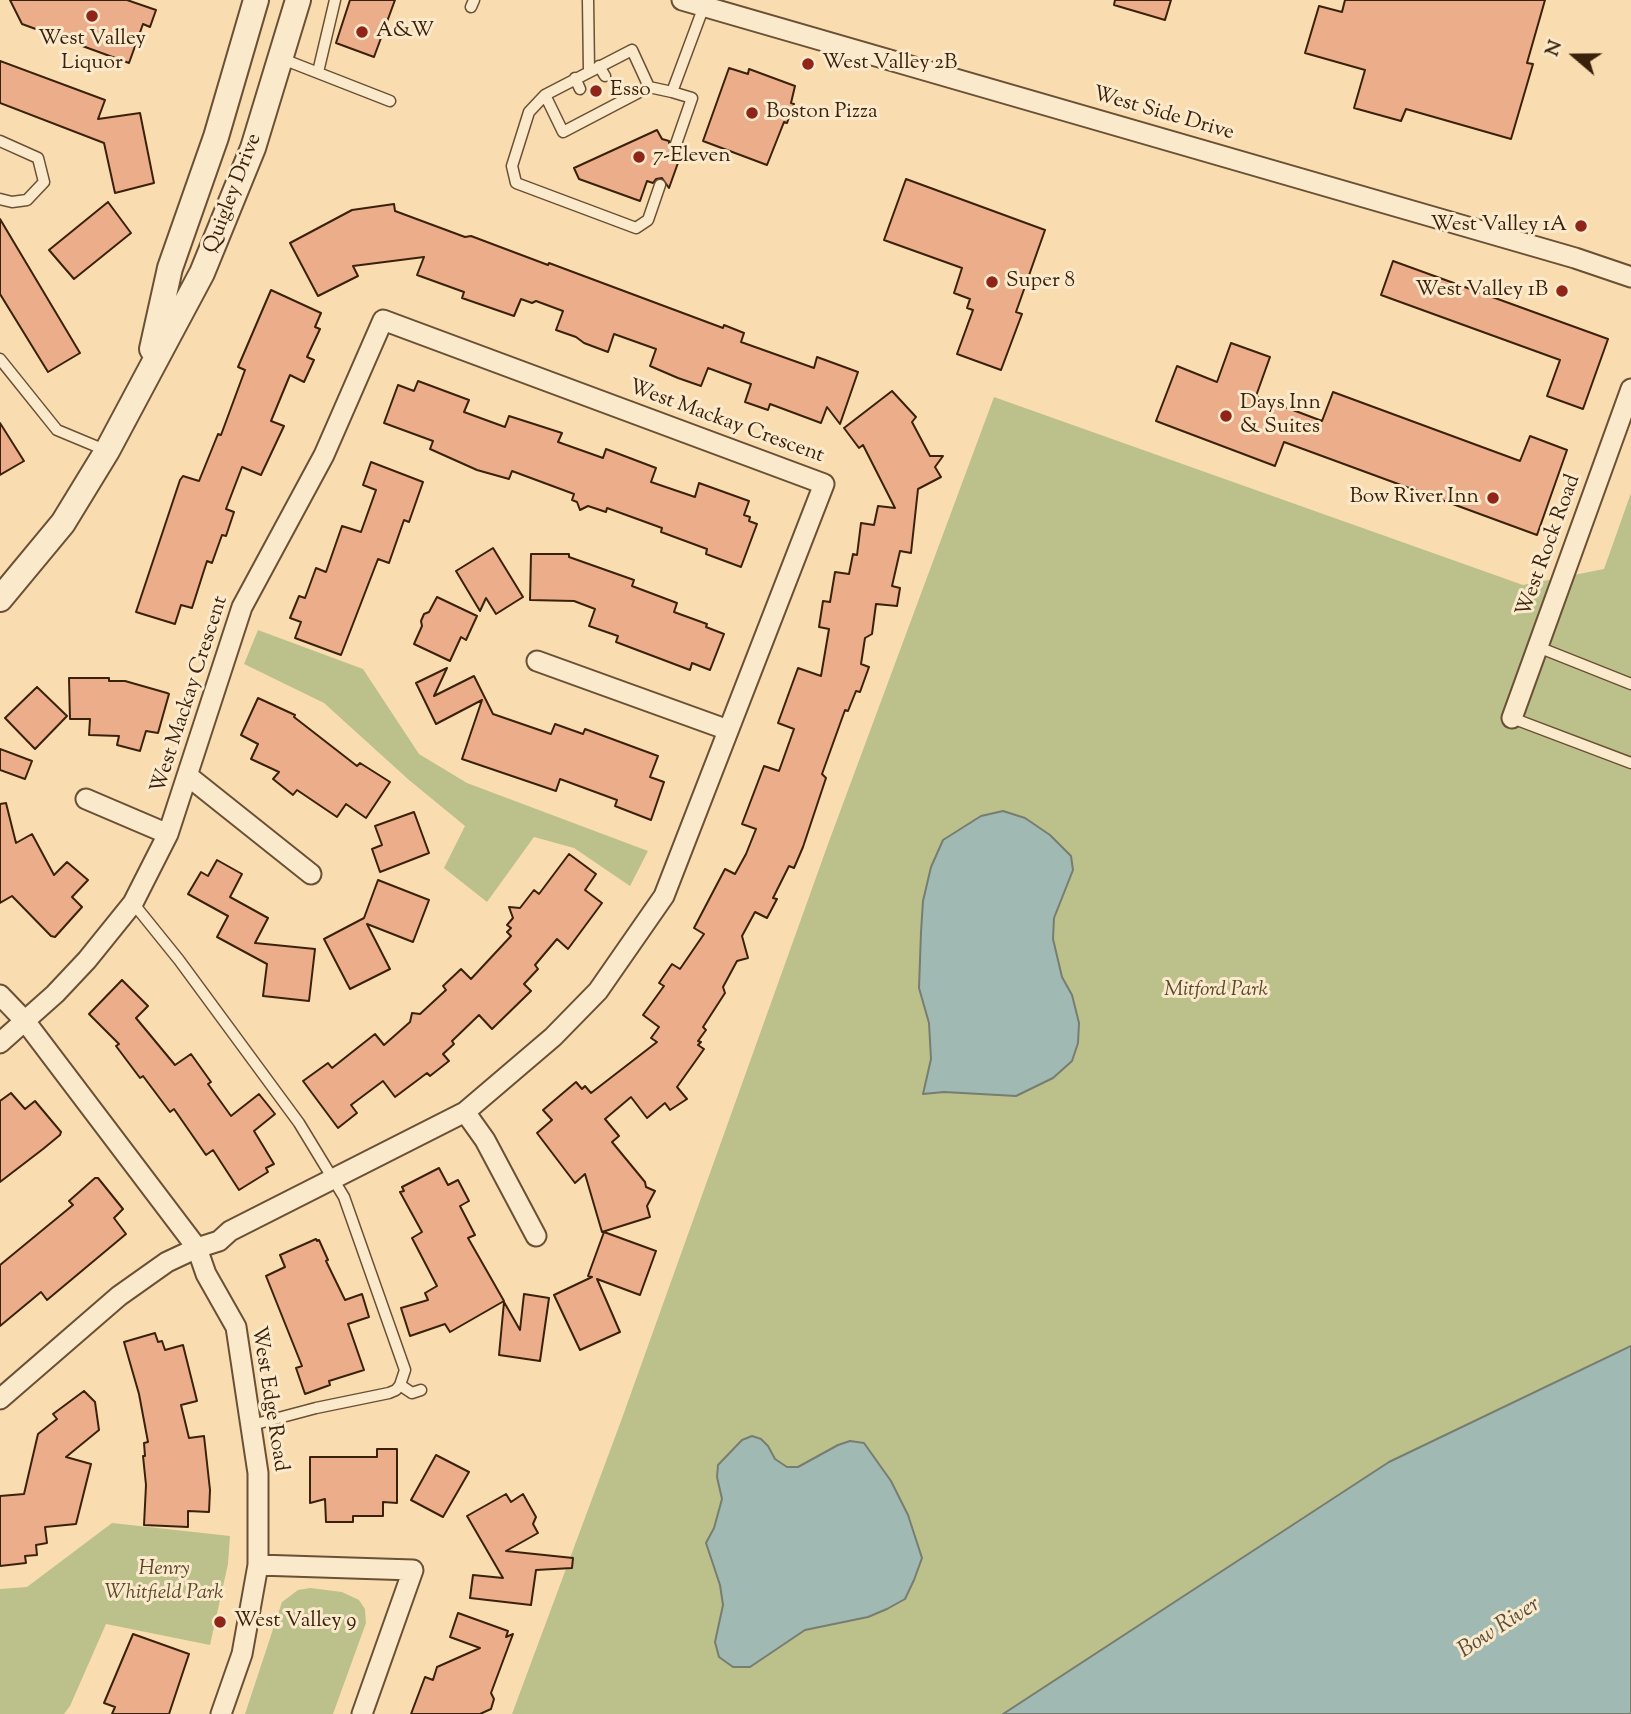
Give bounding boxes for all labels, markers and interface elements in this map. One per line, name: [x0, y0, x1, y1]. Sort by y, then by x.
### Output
marker: West Valley Liquor: [84, 8, 100, 24]
place label: A&W: [376, 19, 434, 45]
north arrow: [1540, 21, 1610, 91]
marker: A&W: [354, 24, 370, 40]
place label: West Valley Liquor: [38, 27, 146, 77]
text: N: [1540, 37, 1570, 60]
place label: West Valley 2B: [822, 51, 957, 77]
marker: West Valley 2B: [800, 56, 816, 72]
place label: Esso: [610, 78, 651, 104]
marker: Esso: [588, 83, 604, 99]
street label: West Side Drive: [1089, 83, 1237, 147]
place label: Boston Pizza: [766, 100, 878, 126]
marker: Boston Pizza: [744, 105, 760, 121]
street label: Quigley Drive: [200, 130, 268, 258]
place label: 7-Eleven: [653, 144, 731, 170]
marker: 7-Eleven: [631, 149, 647, 165]
place label: West Valley 1A: [1431, 213, 1567, 239]
marker: West Valley 1A: [1573, 218, 1589, 234]
place label: Super 8: [1006, 269, 1075, 295]
marker: Super 8: [984, 274, 1000, 290]
place label: West Valley 1B: [1415, 278, 1548, 304]
marker: West Valley 1B: [1554, 283, 1570, 299]
street label: West Mackay Crescent: [625, 376, 827, 470]
place label: Days Inn & Suites: [1240, 391, 1321, 441]
marker: Days Inn & Suites: [1218, 408, 1234, 424]
street label: West Rock Road: [1513, 471, 1587, 621]
place label: Bow River Inn: [1350, 485, 1479, 511]
marker: Bow River Inn: [1485, 490, 1501, 506]
street label: West Mackay Crescent: [147, 593, 235, 797]
park label: Mitford Park: [1164, 978, 1268, 1004]
street label: West Edge Road: [244, 1324, 292, 1474]
park label: Henry Whitfield Park: [104, 1557, 224, 1607]
water label: Bow River: [1454, 1592, 1546, 1666]
place label: West Valley 9: [234, 1609, 356, 1635]
marker: West Valley 9: [212, 1614, 228, 1630]

